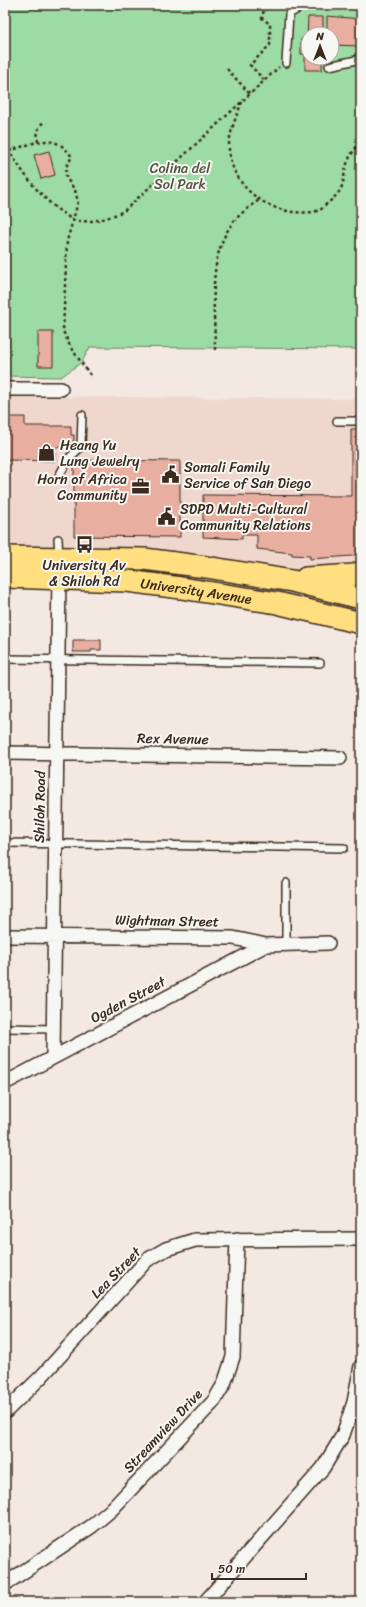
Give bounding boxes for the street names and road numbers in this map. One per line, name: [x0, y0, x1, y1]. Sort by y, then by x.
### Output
street label: University Avenue: [139, 570, 254, 611]
street label: Rex Avenue: [137, 726, 209, 752]
street label: Shiloh Road: [27, 769, 53, 843]
street label: Wightman Street: [115, 908, 219, 934]
street label: Ogden Street: [86, 969, 171, 1030]
street label: Lea Street: [85, 1240, 148, 1305]
street label: Streamview Drive: [117, 1383, 209, 1479]

